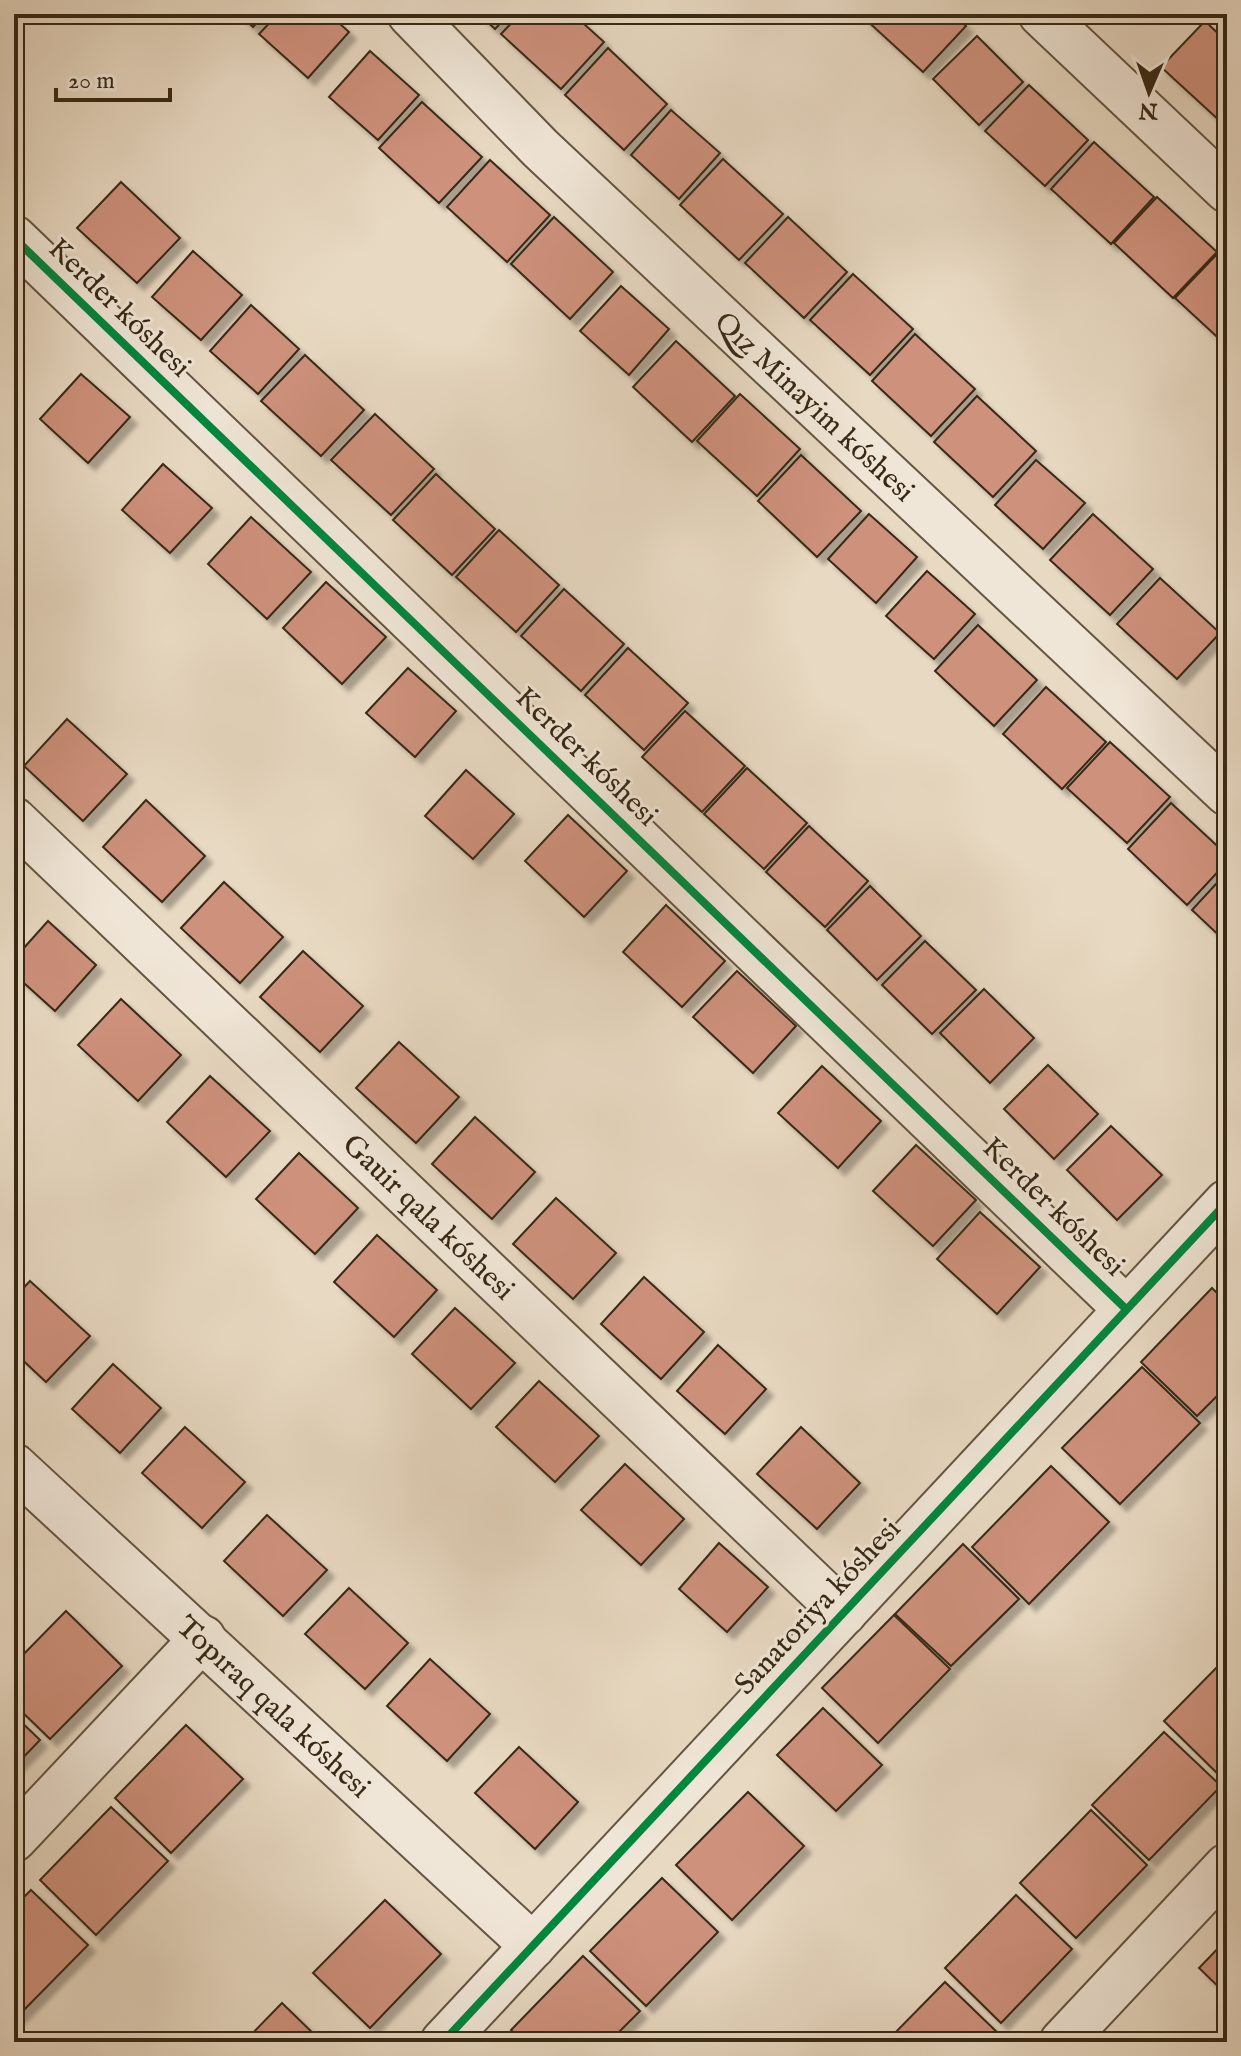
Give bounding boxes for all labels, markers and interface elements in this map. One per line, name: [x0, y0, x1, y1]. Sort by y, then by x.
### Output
scale bar: [56, 52, 170, 102]
north arrow: [1109, 52, 1189, 132]
text: 20 m: [68, 66, 115, 97]
text: N: [1138, 96, 1159, 124]
street label: Kerder kóshesi: [39, 231, 198, 386]
street label: Qız Minayim kóshesi: [705, 304, 922, 511]
street label: Kerder kóshesi: [506, 680, 665, 835]
street label: Gauir qala kóshesi: [333, 1127, 522, 1309]
street label: Kerder kóshesi: [973, 1130, 1132, 1285]
street label: Sanatoriya kóshesi: [727, 1511, 910, 1703]
street label: Topıraq qala kóshesi: [167, 1608, 378, 1807]

